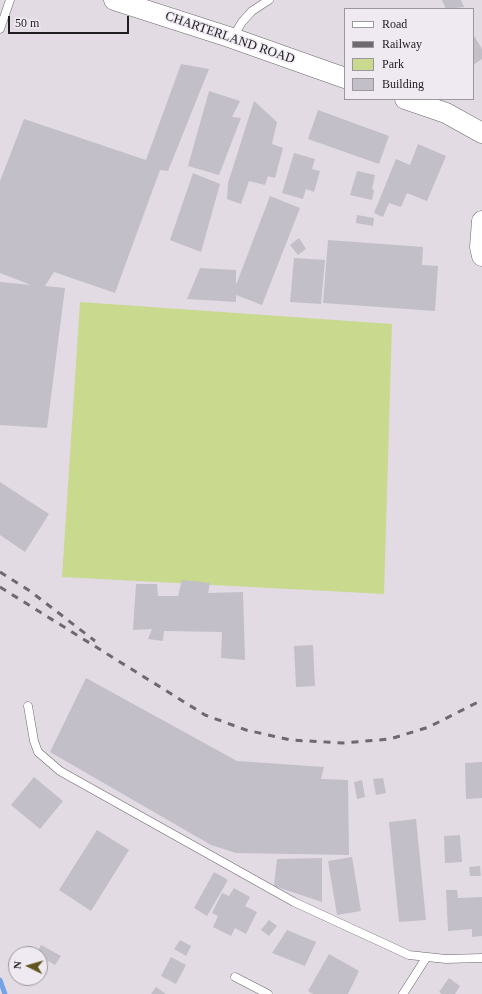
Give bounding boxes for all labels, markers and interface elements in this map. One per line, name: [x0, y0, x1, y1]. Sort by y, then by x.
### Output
scale bar: [10, 8, 131, 34]
street label: CHARTERLAND ROAD: [163, 8, 297, 68]
legend: [344, 8, 474, 100]
text: 50 m: [15, 16, 39, 30]
text: Road: [382, 17, 407, 31]
text: Railway: [382, 37, 422, 51]
text: Park: [382, 57, 404, 71]
text: Building: [382, 77, 424, 91]
north arrow: [8, 946, 48, 986]
text: N: [11, 961, 23, 970]

